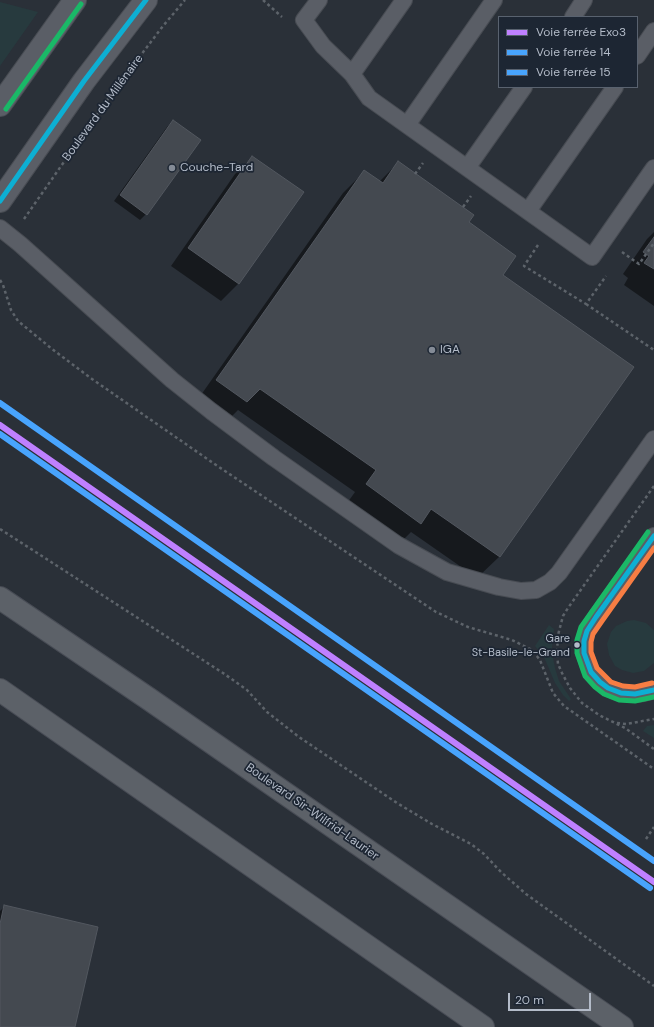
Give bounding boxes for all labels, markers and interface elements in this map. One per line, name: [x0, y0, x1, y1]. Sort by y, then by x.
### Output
legend: [498, 16, 638, 88]
text: Voie ferrée Exo3: [536, 24, 626, 40]
text: Voie ferrée 14: [536, 44, 610, 60]
street label: Boulevard du Millénaire: [60, 52, 146, 164]
text: Voie ferrée 15: [536, 64, 610, 80]
place label: Couche-Tard: [180, 161, 253, 175]
marker: Couche-Tard: [167, 163, 177, 173]
place label: IGA: [440, 343, 460, 357]
marker: IGA: [427, 345, 437, 355]
place label: Gare St-Basile-le-Grand: [472, 632, 570, 658]
marker: Gare St-Basile-le-Grand: [572, 640, 582, 650]
street label: Boulevard Sir-Wilfrid-Laurier: [243, 760, 381, 864]
scale bar: [510, 985, 593, 1011]
text: 20 m: [515, 992, 544, 1008]

